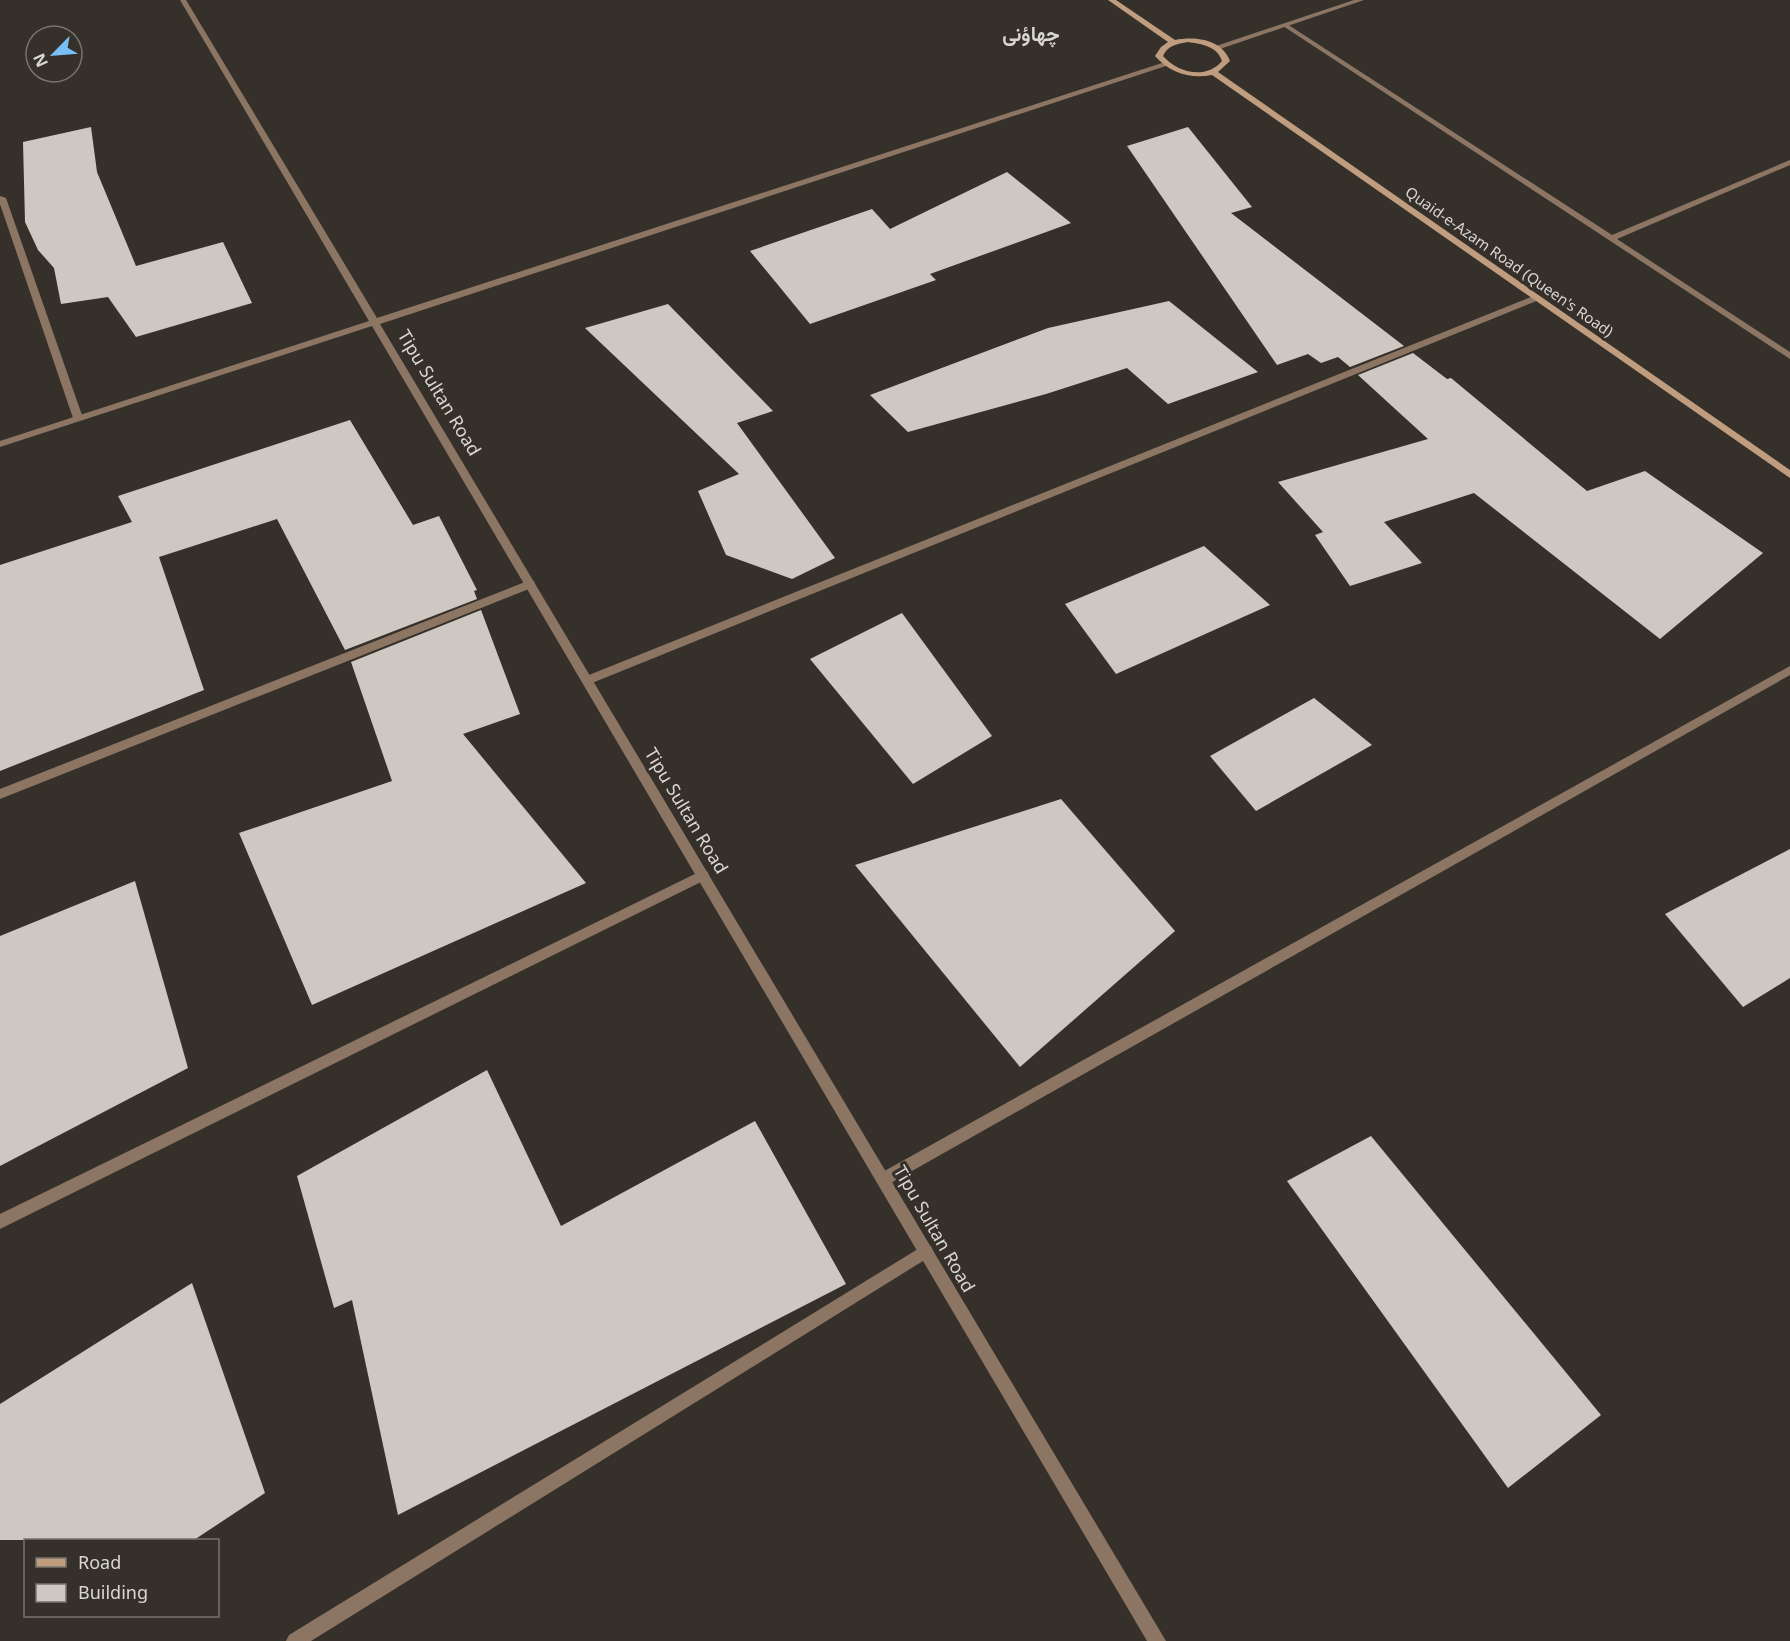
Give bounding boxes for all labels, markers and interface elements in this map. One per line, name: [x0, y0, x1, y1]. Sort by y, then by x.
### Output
district label: چھاؤنی: [1002, 20, 1060, 48]
north arrow: [24, 24, 84, 84]
text: N: [28, 50, 53, 71]
street label: Quaid-e-Azam Road (Queen's Road): [1402, 181, 1618, 341]
street label: Tipu Sultan Road: [393, 325, 487, 460]
street label: Tipu Sultan Road: [640, 743, 734, 878]
street label: Tipu Sultan Road: [889, 1161, 981, 1296]
legend: [24, 1539, 219, 1617]
text: Road: [78, 1550, 121, 1574]
text: Building: [78, 1580, 148, 1604]

